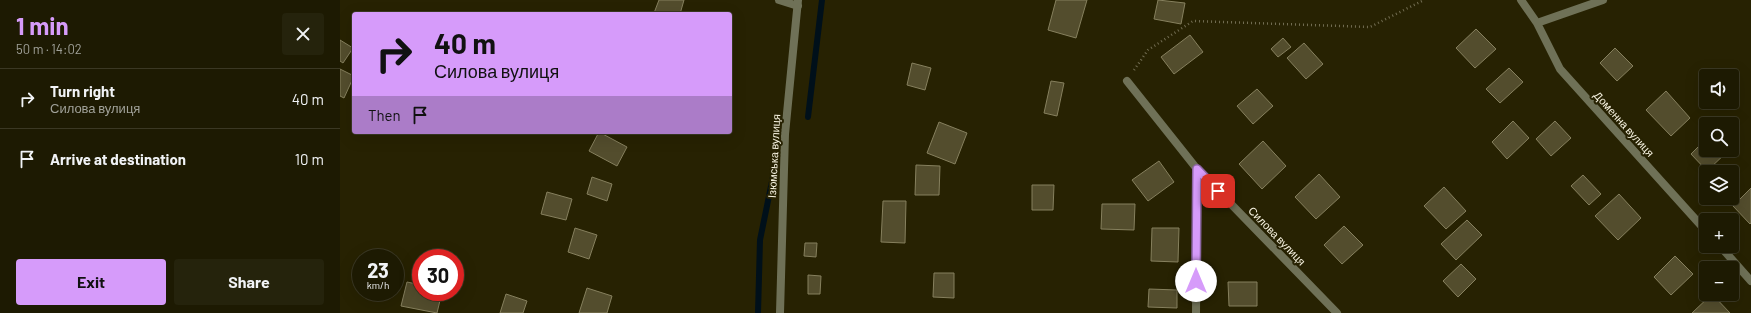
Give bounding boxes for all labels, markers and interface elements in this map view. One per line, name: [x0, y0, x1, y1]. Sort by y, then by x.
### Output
text: 1 min: [16, 11, 69, 40]
button: close: [282, 13, 324, 55]
text: 40 m: [434, 26, 496, 60]
icon: right: [368, 28, 420, 80]
text: 50 m · 14:02: [16, 41, 82, 57]
text: Силова вулиця: [434, 60, 559, 82]
map controls: [1699, 69, 1739, 301]
button: sound: [1699, 69, 1739, 109]
text: Turn right: [50, 82, 115, 100]
icon: right: [16, 88, 38, 110]
street label: Доменна вулиця: [1592, 88, 1657, 159]
text: 40 m: [292, 90, 324, 108]
text: Силова вулиця: [50, 100, 140, 116]
icon: arrive: [409, 104, 431, 126]
text: Then: [368, 106, 401, 124]
street label: Ізюмська вулиця: [765, 114, 782, 198]
button: search: [1699, 117, 1739, 157]
icon: arrive: [16, 148, 38, 170]
text: Arrive at destination: [50, 150, 186, 168]
text: 10 m: [295, 150, 324, 168]
button: layers: [1699, 165, 1739, 205]
pin: [1201, 174, 1235, 208]
icon: arrive: [1207, 180, 1229, 202]
street label: Силова вулиця: [1246, 204, 1309, 268]
button: +: [1699, 213, 1739, 253]
speed limit sign: 30: [412, 249, 464, 301]
text: 23: [367, 258, 389, 282]
button: Exit: [16, 259, 166, 305]
button: Share: [174, 259, 324, 305]
position arrow: [1175, 260, 1217, 302]
button: −: [1699, 261, 1739, 301]
text: km/h: [367, 279, 389, 291]

